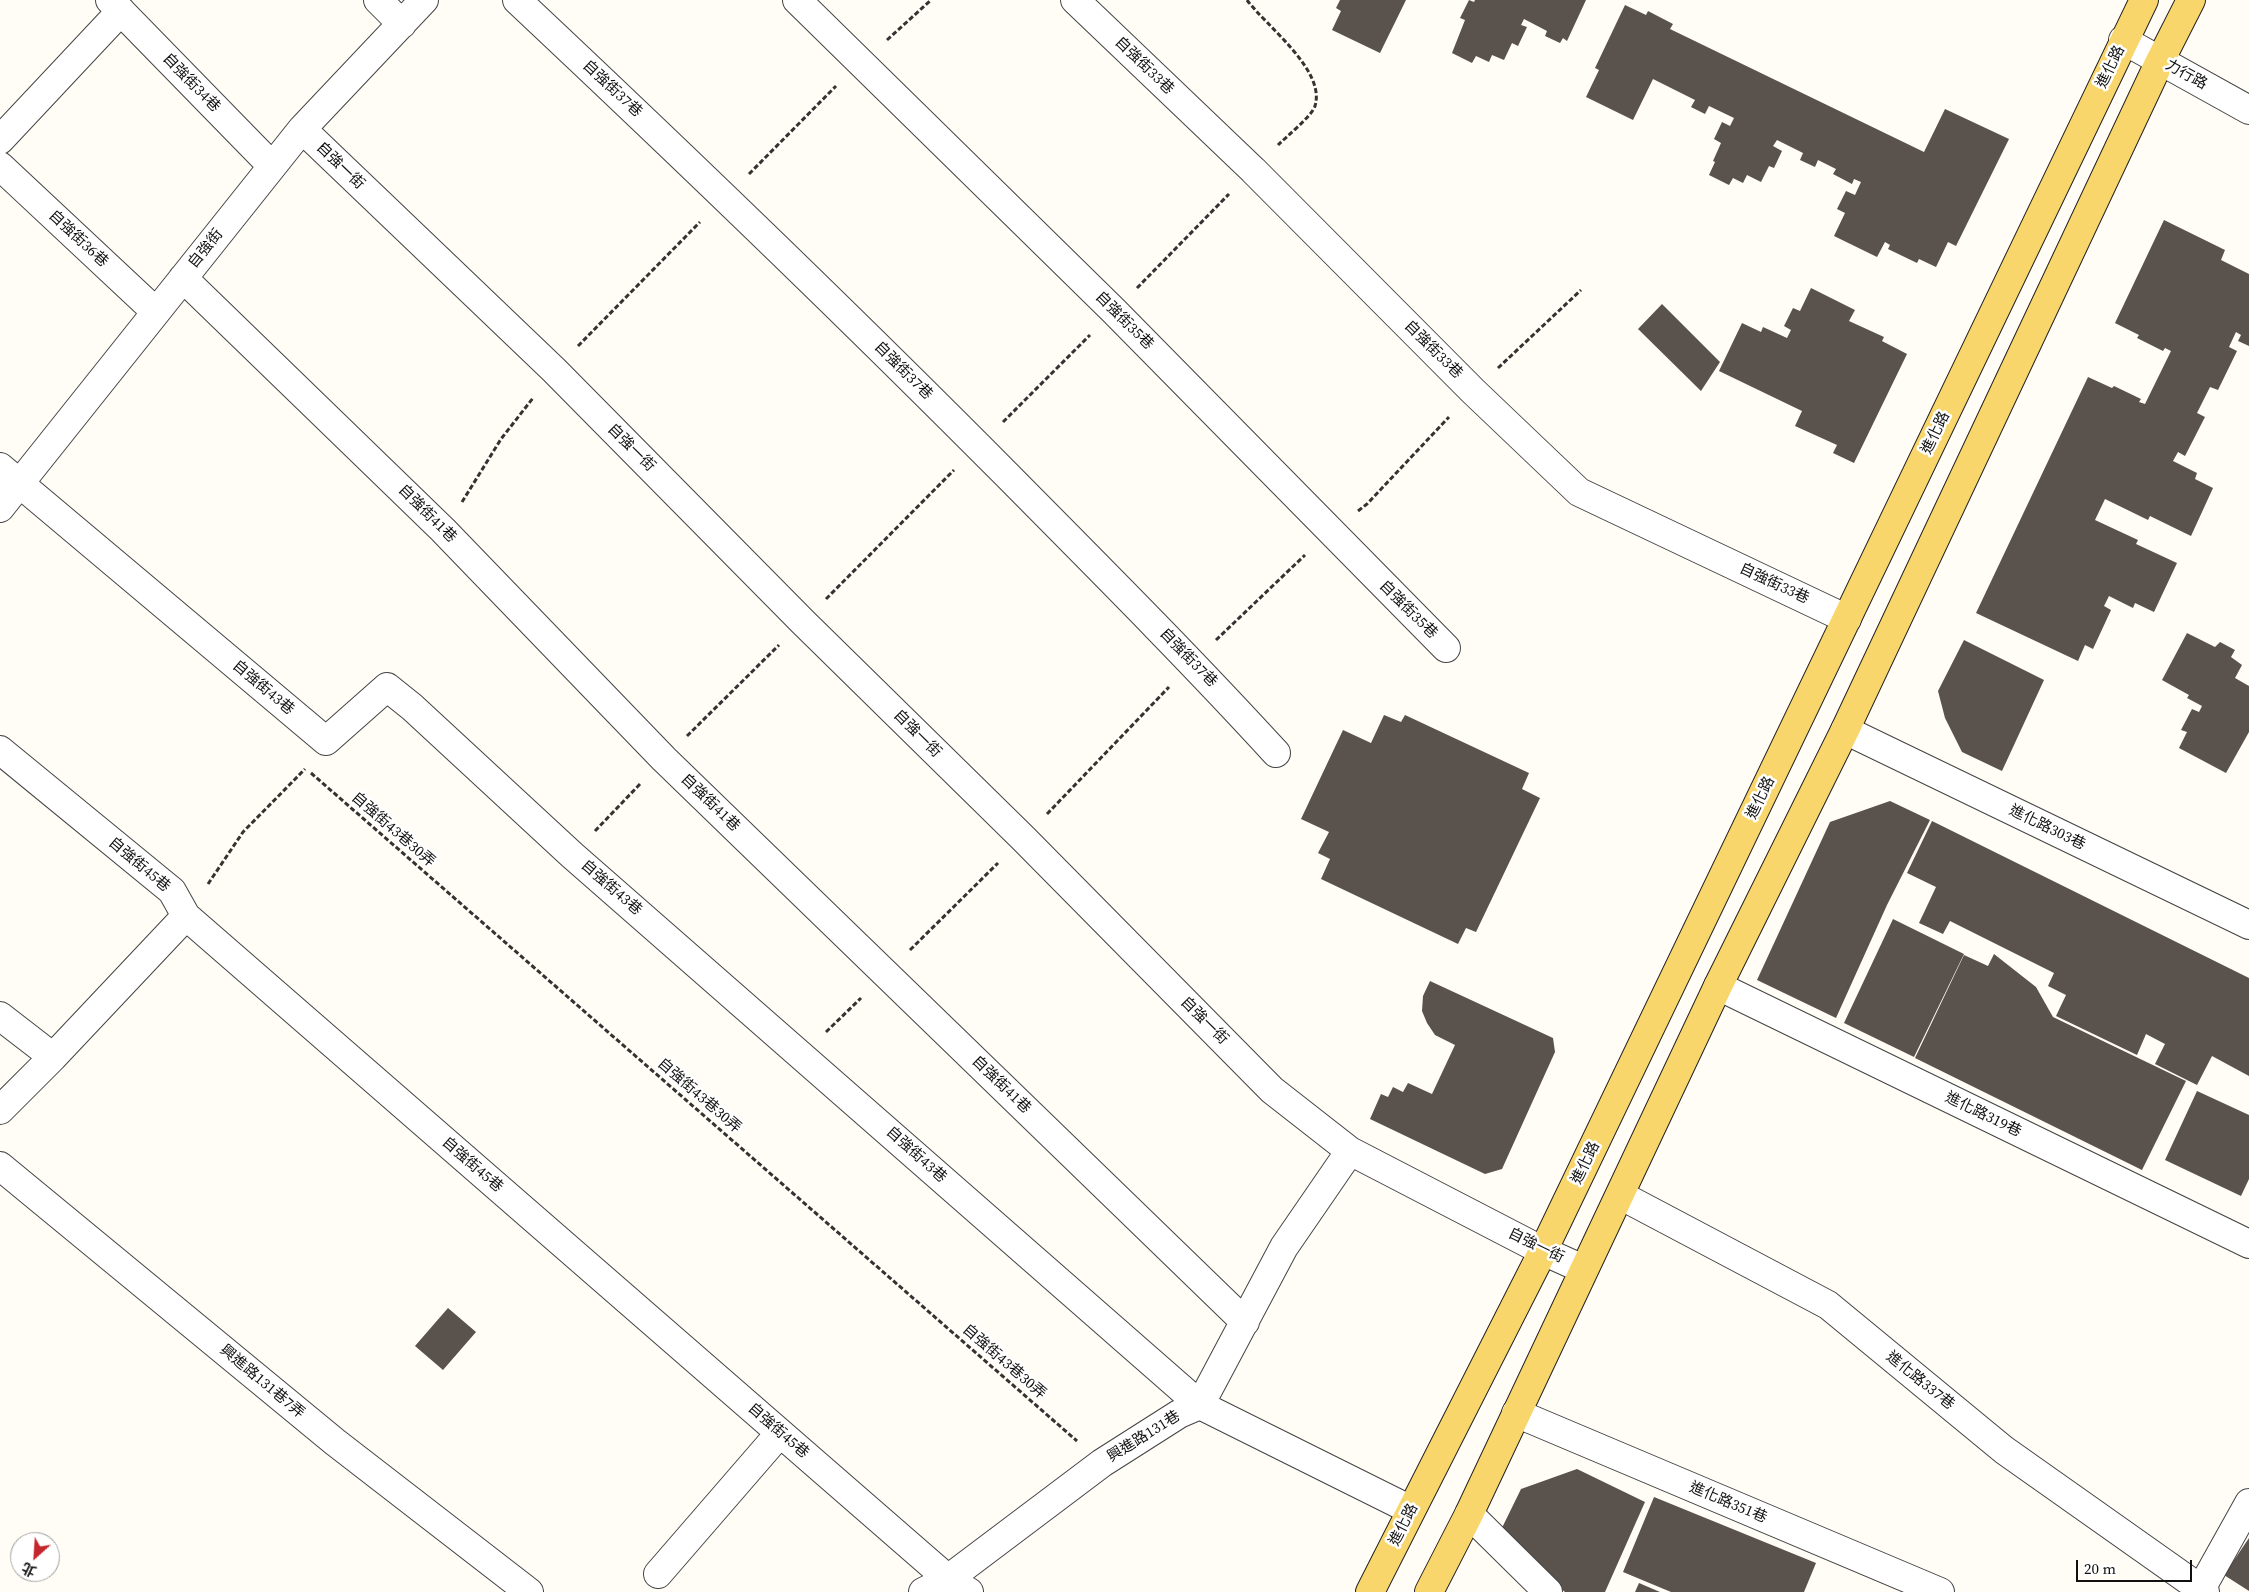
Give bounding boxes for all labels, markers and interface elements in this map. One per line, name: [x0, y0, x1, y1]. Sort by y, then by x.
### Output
street label: 自強街33巷: [1111, 33, 1177, 99]
street label: 進化路: [2093, 43, 2129, 91]
street label: 自強街34巷: [158, 50, 224, 116]
street label: 力行路: [2162, 56, 2210, 94]
street label: 自強街37巷: [578, 57, 646, 121]
street label: 自強一街: [312, 139, 368, 193]
street label: 自強街36巷: [44, 207, 112, 271]
street label: 自強街: [185, 226, 227, 272]
street label: 自強街35巷: [1091, 288, 1157, 354]
street label: 自強街33巷: [1400, 317, 1466, 383]
street label: 自強街37巷: [870, 338, 936, 404]
street label: 進化路: [1918, 409, 1954, 457]
street label: 自強一街: [603, 420, 659, 476]
street label: 自強街41巷: [394, 481, 460, 547]
street label: 自強街33巷: [1736, 560, 1812, 608]
street label: 自強街35巷: [1375, 577, 1441, 643]
street label: 自強街37巷: [1155, 625, 1221, 691]
street label: 自強街43巷: [228, 657, 298, 719]
street label: 自強一街: [889, 706, 945, 762]
street label: 自強街41巷: [677, 770, 743, 836]
street label: 進化路: [1743, 774, 1779, 822]
street label: 自強街43巷30弄: [347, 789, 439, 871]
street label: 進化路303巷: [2006, 802, 2088, 854]
street label: 自強街45巷: [104, 834, 174, 896]
street label: 自強街43巷: [577, 857, 645, 919]
street label: 自強一街: [1176, 993, 1232, 1049]
street label: 自強街41巷: [968, 1052, 1034, 1118]
street label: 自強街43巷30弄: [653, 1055, 745, 1137]
street label: 進化路319巷: [1942, 1089, 2024, 1141]
street label: 自強街43巷: [882, 1123, 950, 1187]
street label: 自強街45巷: [438, 1134, 506, 1196]
street label: 進化路: [1568, 1139, 1604, 1187]
street label: 自強一街: [1505, 1225, 1567, 1267]
street label: 自強街43巷30弄: [958, 1321, 1050, 1403]
street label: 興進路131巷7弄: [216, 1341, 308, 1423]
street label: 進化路337巷: [1882, 1348, 1958, 1414]
street label: 自強街45巷: [744, 1400, 812, 1462]
street label: 興進路131巷: [1104, 1408, 1184, 1466]
street label: 進化路351巷: [1687, 1479, 1769, 1527]
street label: 進化路: [1386, 1501, 1422, 1549]
north arrow: [10, 1532, 60, 1582]
scale bar: [2079, 1550, 2195, 1582]
text: 北: [18, 1558, 40, 1582]
text: 20 m: [2084, 1558, 2116, 1579]

